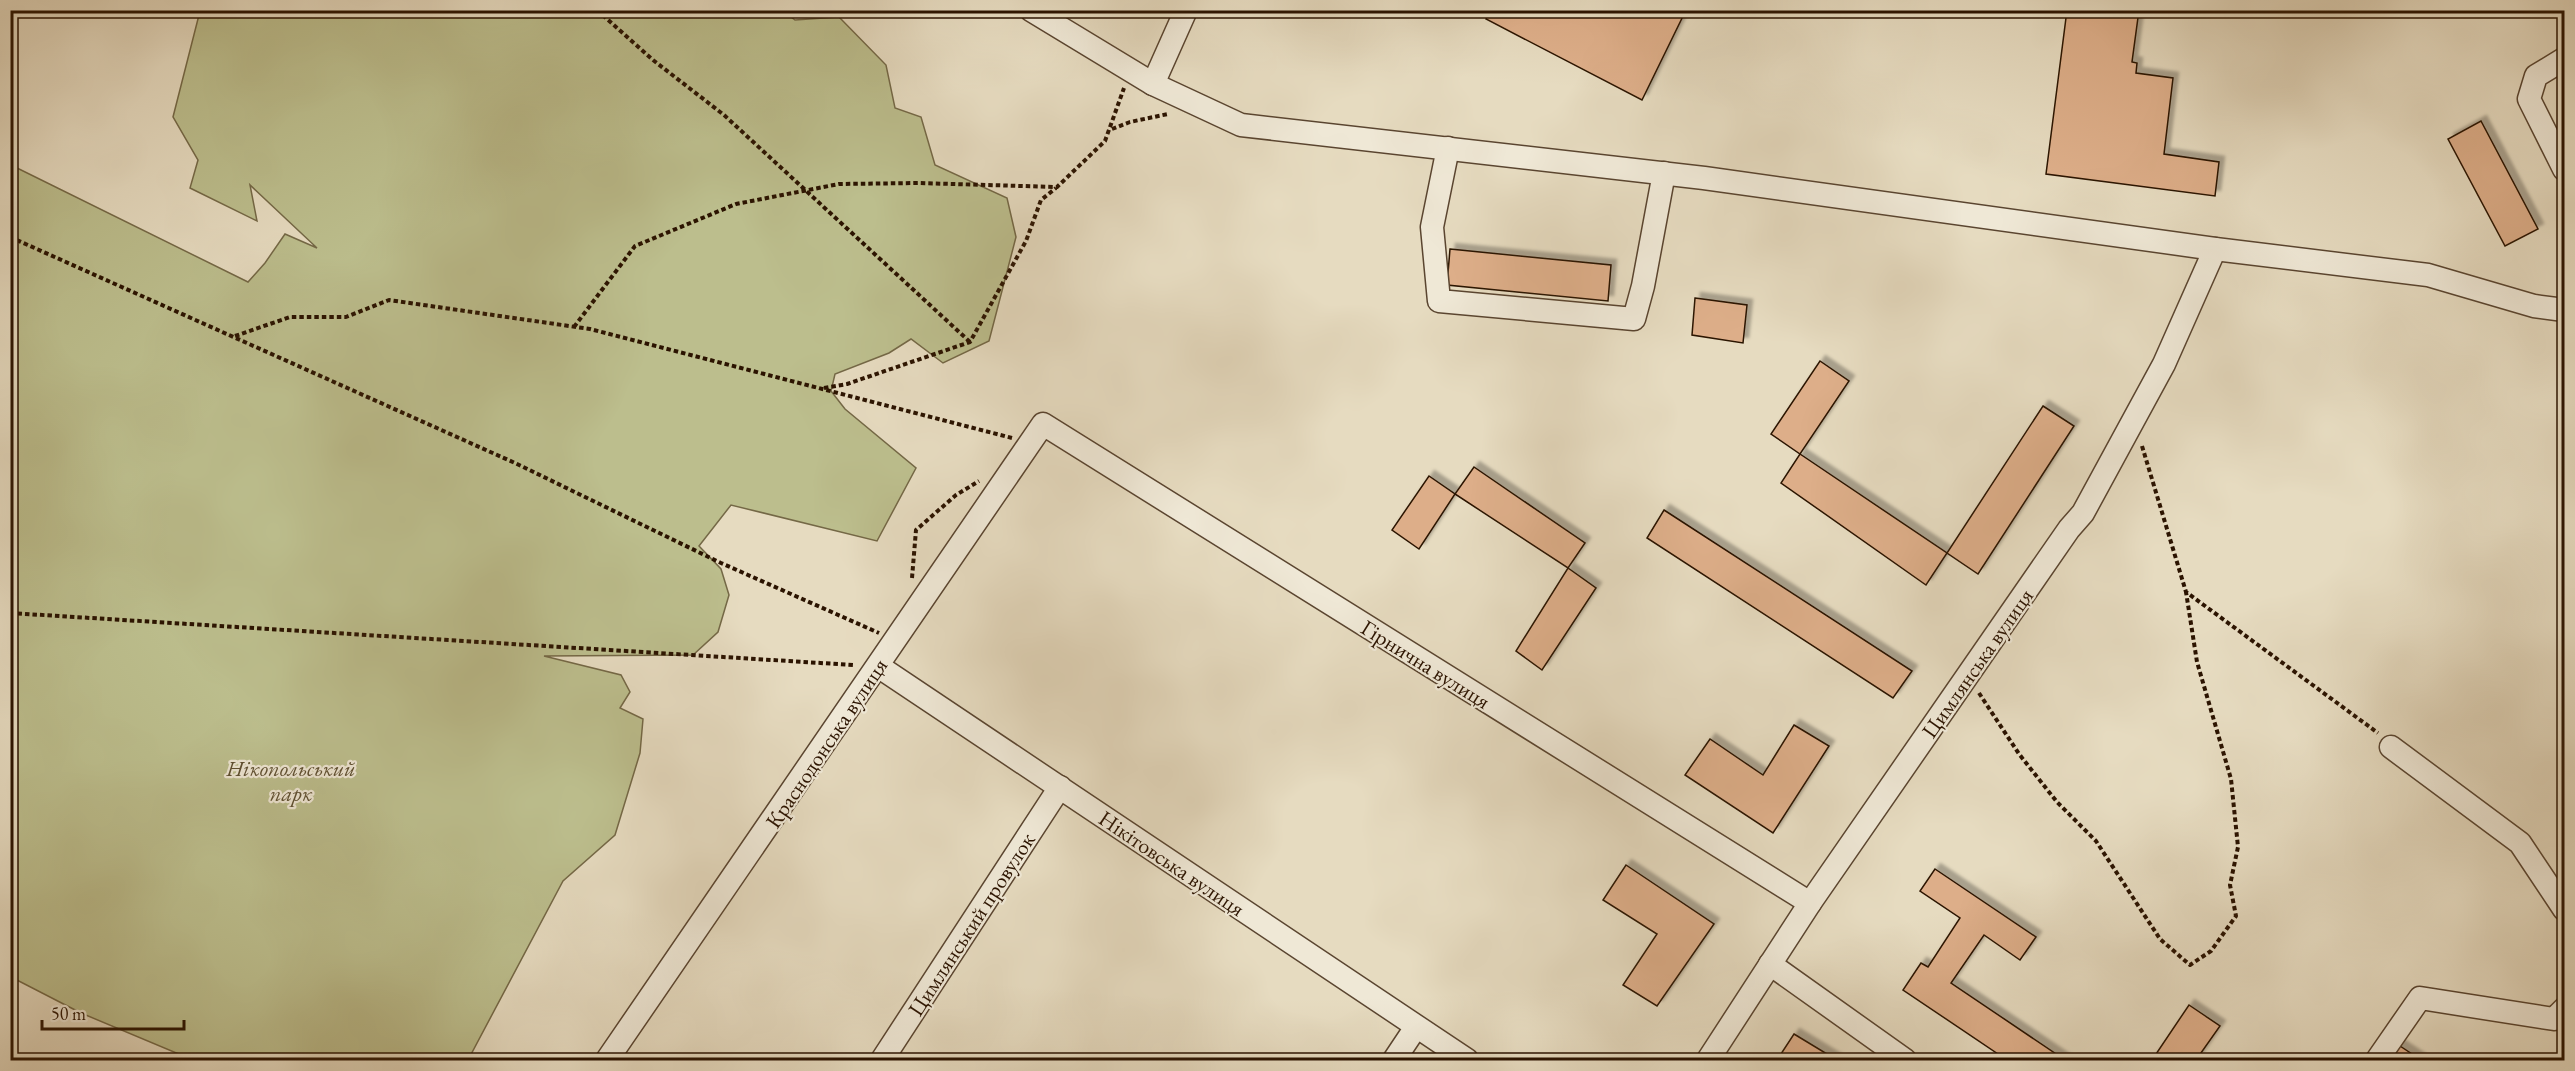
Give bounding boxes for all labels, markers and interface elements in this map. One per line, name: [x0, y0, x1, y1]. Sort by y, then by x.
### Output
street label: Цимлянська вулиця: [1915, 583, 2040, 744]
street label: Гірнична вулиця: [1356, 613, 1496, 716]
street label: Краснодонська вулиця: [759, 653, 894, 834]
park label: Нікопольський парк: [226, 754, 355, 808]
street label: Нікітовська вулиця: [1093, 804, 1251, 923]
street label: Цимлянський провулок: [901, 827, 1042, 1022]
scale bar: [42, 993, 184, 1031]
text: 50 m: [51, 1002, 86, 1025]

